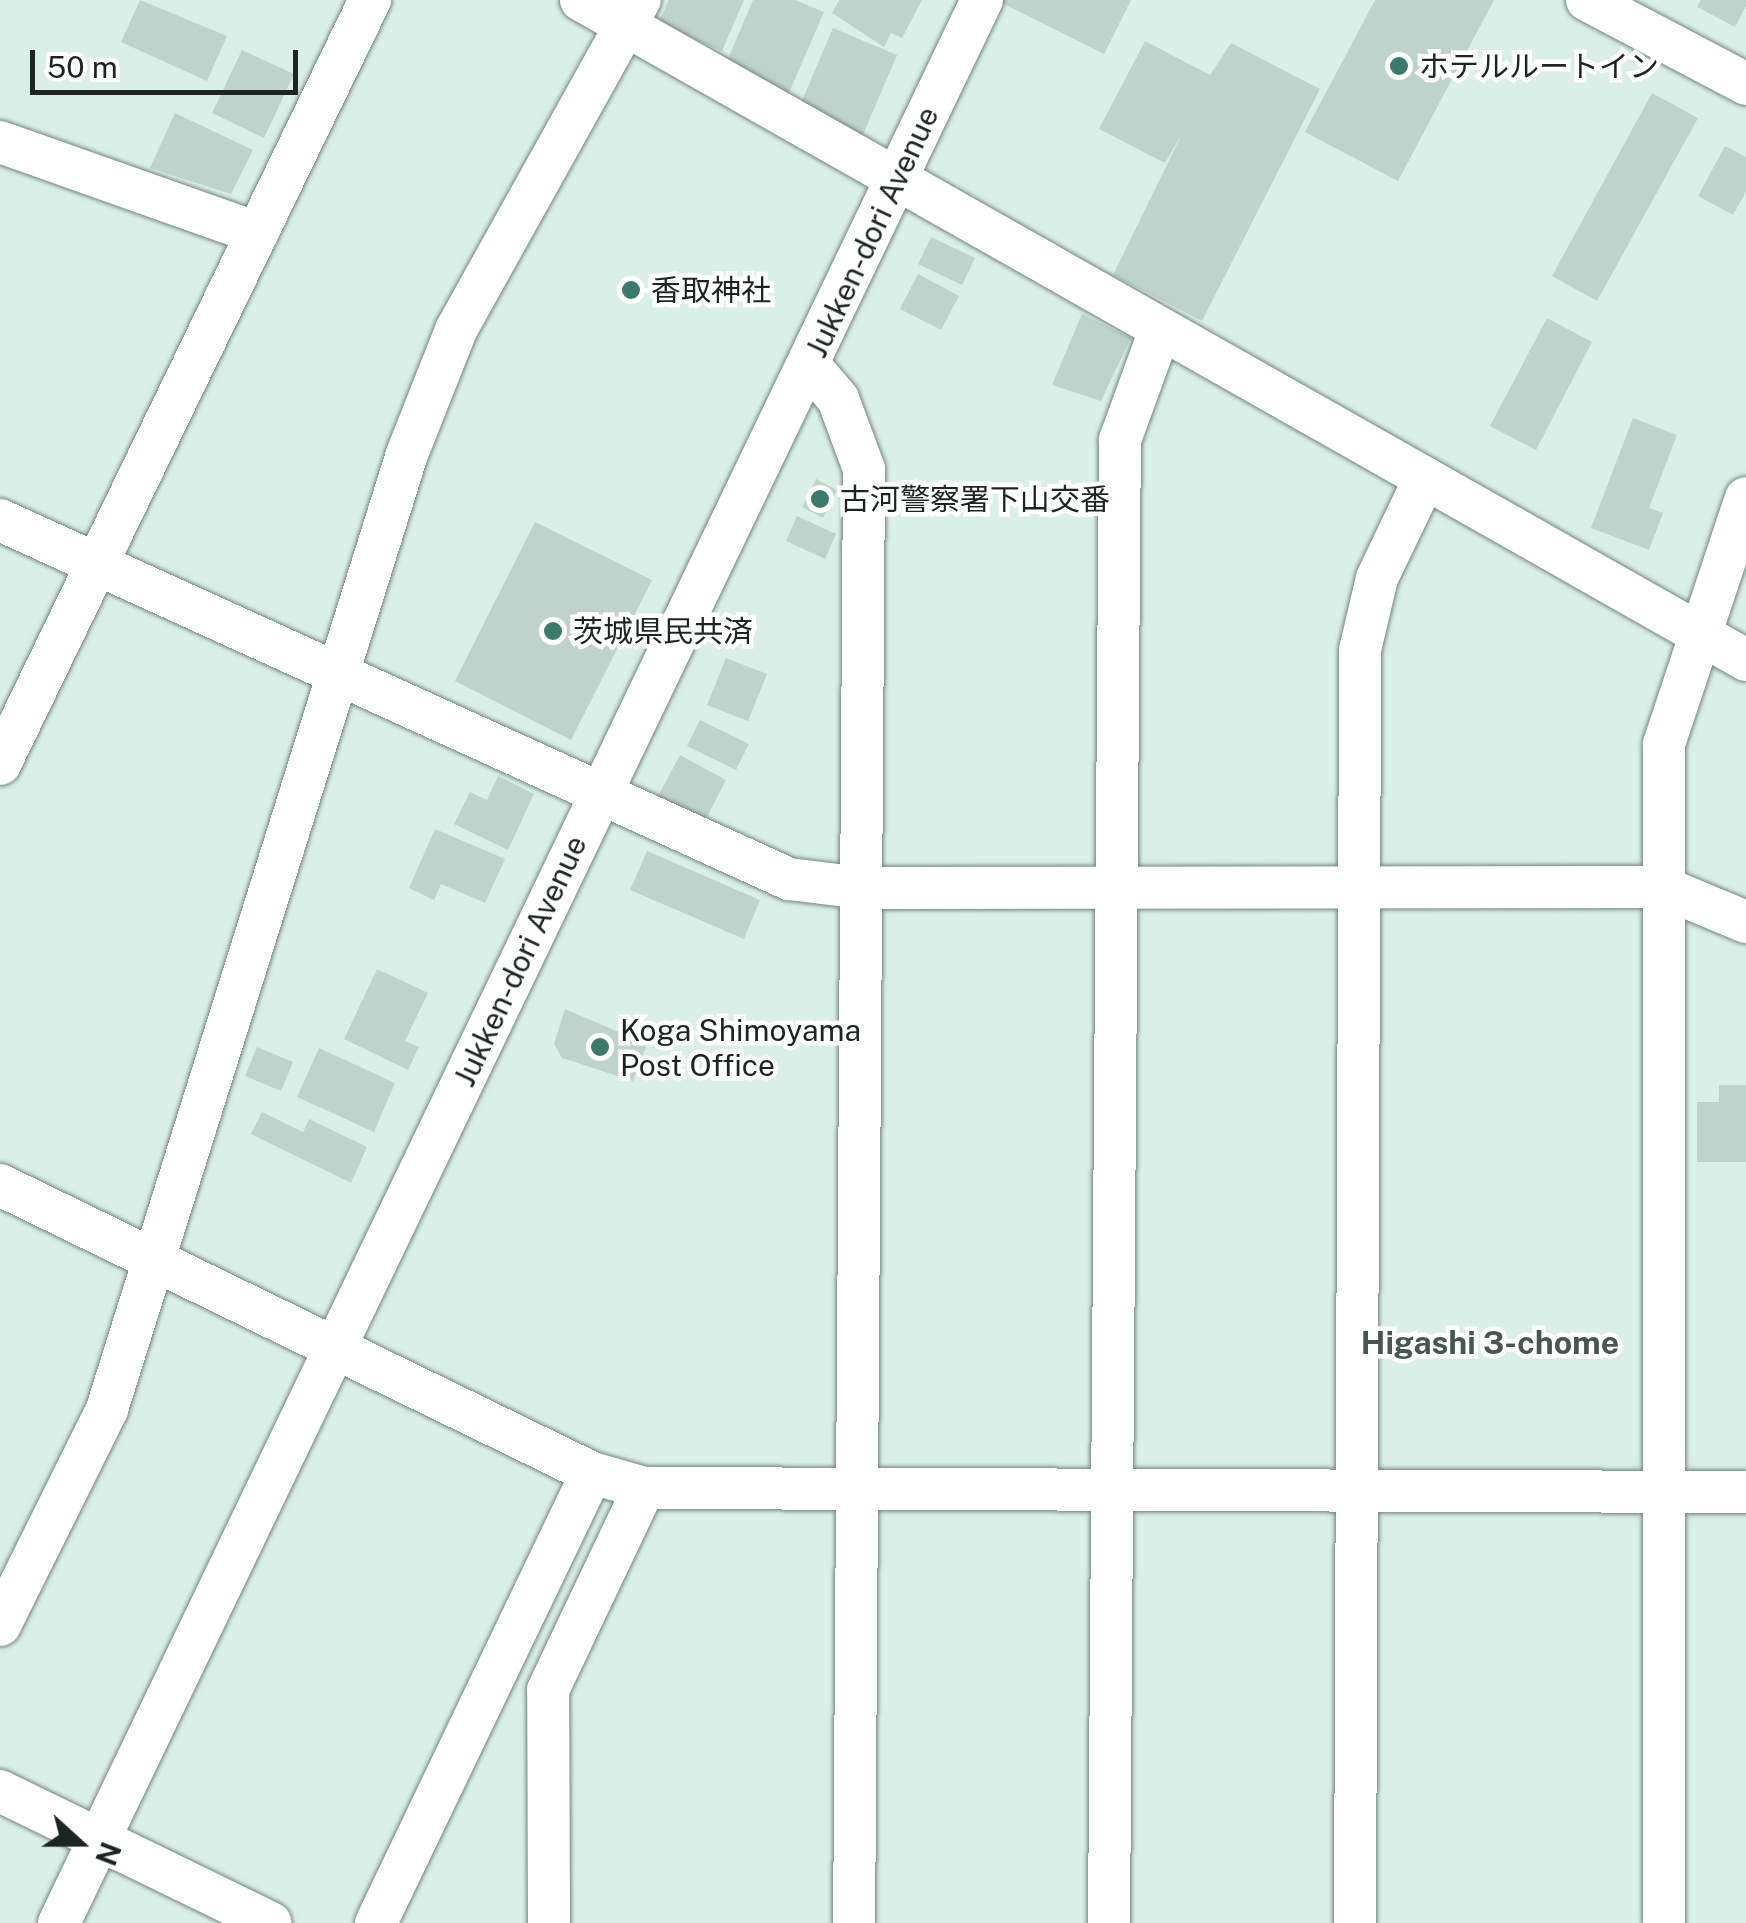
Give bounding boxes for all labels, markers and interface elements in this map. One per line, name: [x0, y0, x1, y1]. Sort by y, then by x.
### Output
scale bar: [35, 30, 302, 92]
place label: ホテルルートイン: [1419, 48, 1659, 84]
text: 50 m: [47, 49, 118, 85]
marker: ホテルルートイン: [1388, 55, 1410, 77]
street label: Jukken-dori Avenue: [798, 101, 946, 363]
place label: 香取神社: [651, 272, 771, 308]
marker: 香取神社: [620, 279, 642, 301]
place label: 古河警察署下山交番: [840, 481, 1110, 517]
marker: 古河警察署下山交番: [809, 488, 831, 510]
place label: 茨城県民共済: [573, 613, 753, 649]
marker: 茨城県民共済: [542, 620, 564, 642]
street label: Jukken-dori Avenue: [446, 830, 594, 1092]
place label: Koga Shimoyama Post Office: [620, 1012, 861, 1082]
marker: Koga Shimoyama Post Office: [589, 1036, 611, 1058]
district label: Higashi 3-chome: [1361, 1324, 1619, 1362]
north arrow: [30, 1793, 130, 1893]
text: N: [89, 1838, 128, 1870]

